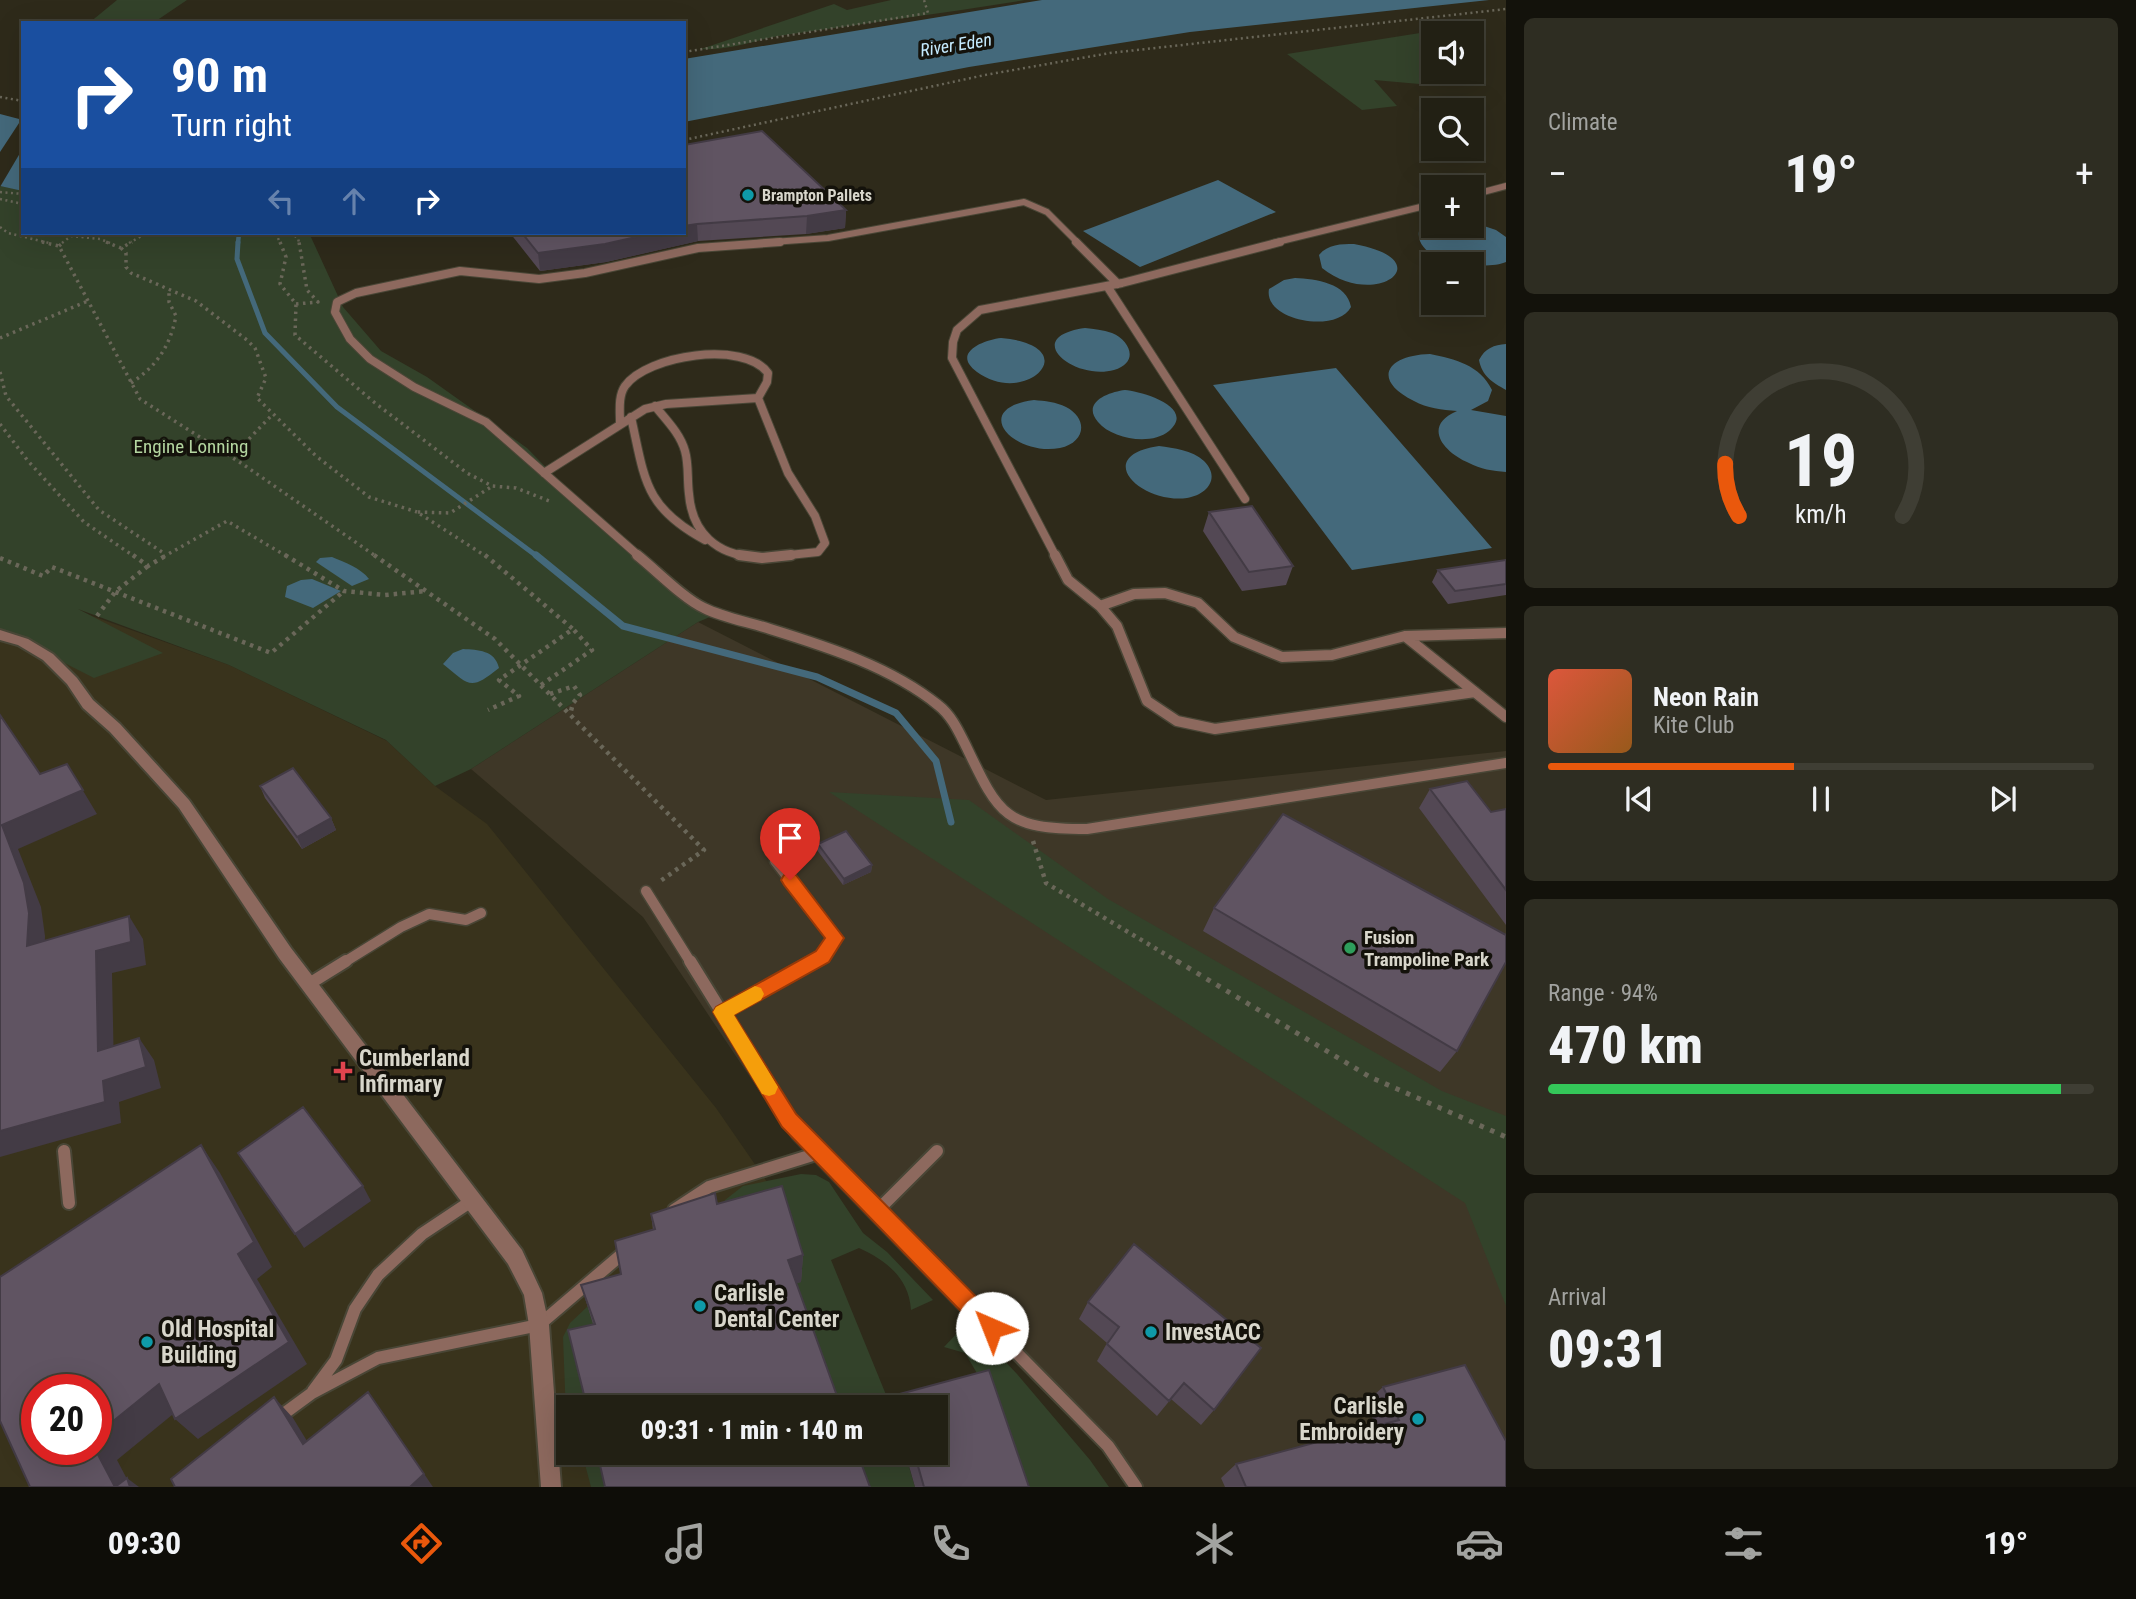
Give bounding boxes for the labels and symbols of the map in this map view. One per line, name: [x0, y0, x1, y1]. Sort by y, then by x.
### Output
water label: River Eden: [919, 29, 993, 61]
place label: Brampton Pallets: [762, 186, 872, 205]
marker: Brampton Pallets: [740, 187, 756, 203]
park label: Engine Lonning: [134, 435, 248, 458]
pin: [760, 808, 820, 880]
place label: Fusion Trampoline Park: [1364, 926, 1490, 971]
marker: Fusion Trampoline Park: [1342, 940, 1358, 956]
place label: Cumberland Infirmary: [359, 1045, 470, 1098]
marker: Cumberland Infirmary: [333, 1061, 353, 1081]
place label: Carlisle Dental Center: [714, 1280, 840, 1333]
position arrow: [955, 1291, 1029, 1365]
marker: Carlisle Dental Center: [692, 1298, 708, 1314]
place label: Old Hospital Building: [161, 1316, 274, 1369]
place label: InvestACC: [1165, 1319, 1261, 1346]
marker: InvestACC: [1143, 1324, 1159, 1340]
marker: Old Hospital Building: [139, 1334, 155, 1350]
speed limit sign: 20: [21, 1374, 112, 1465]
place label: Carlisle Embroidery: [1299, 1393, 1405, 1446]
marker: Carlisle Embroidery: [1410, 1411, 1426, 1427]

